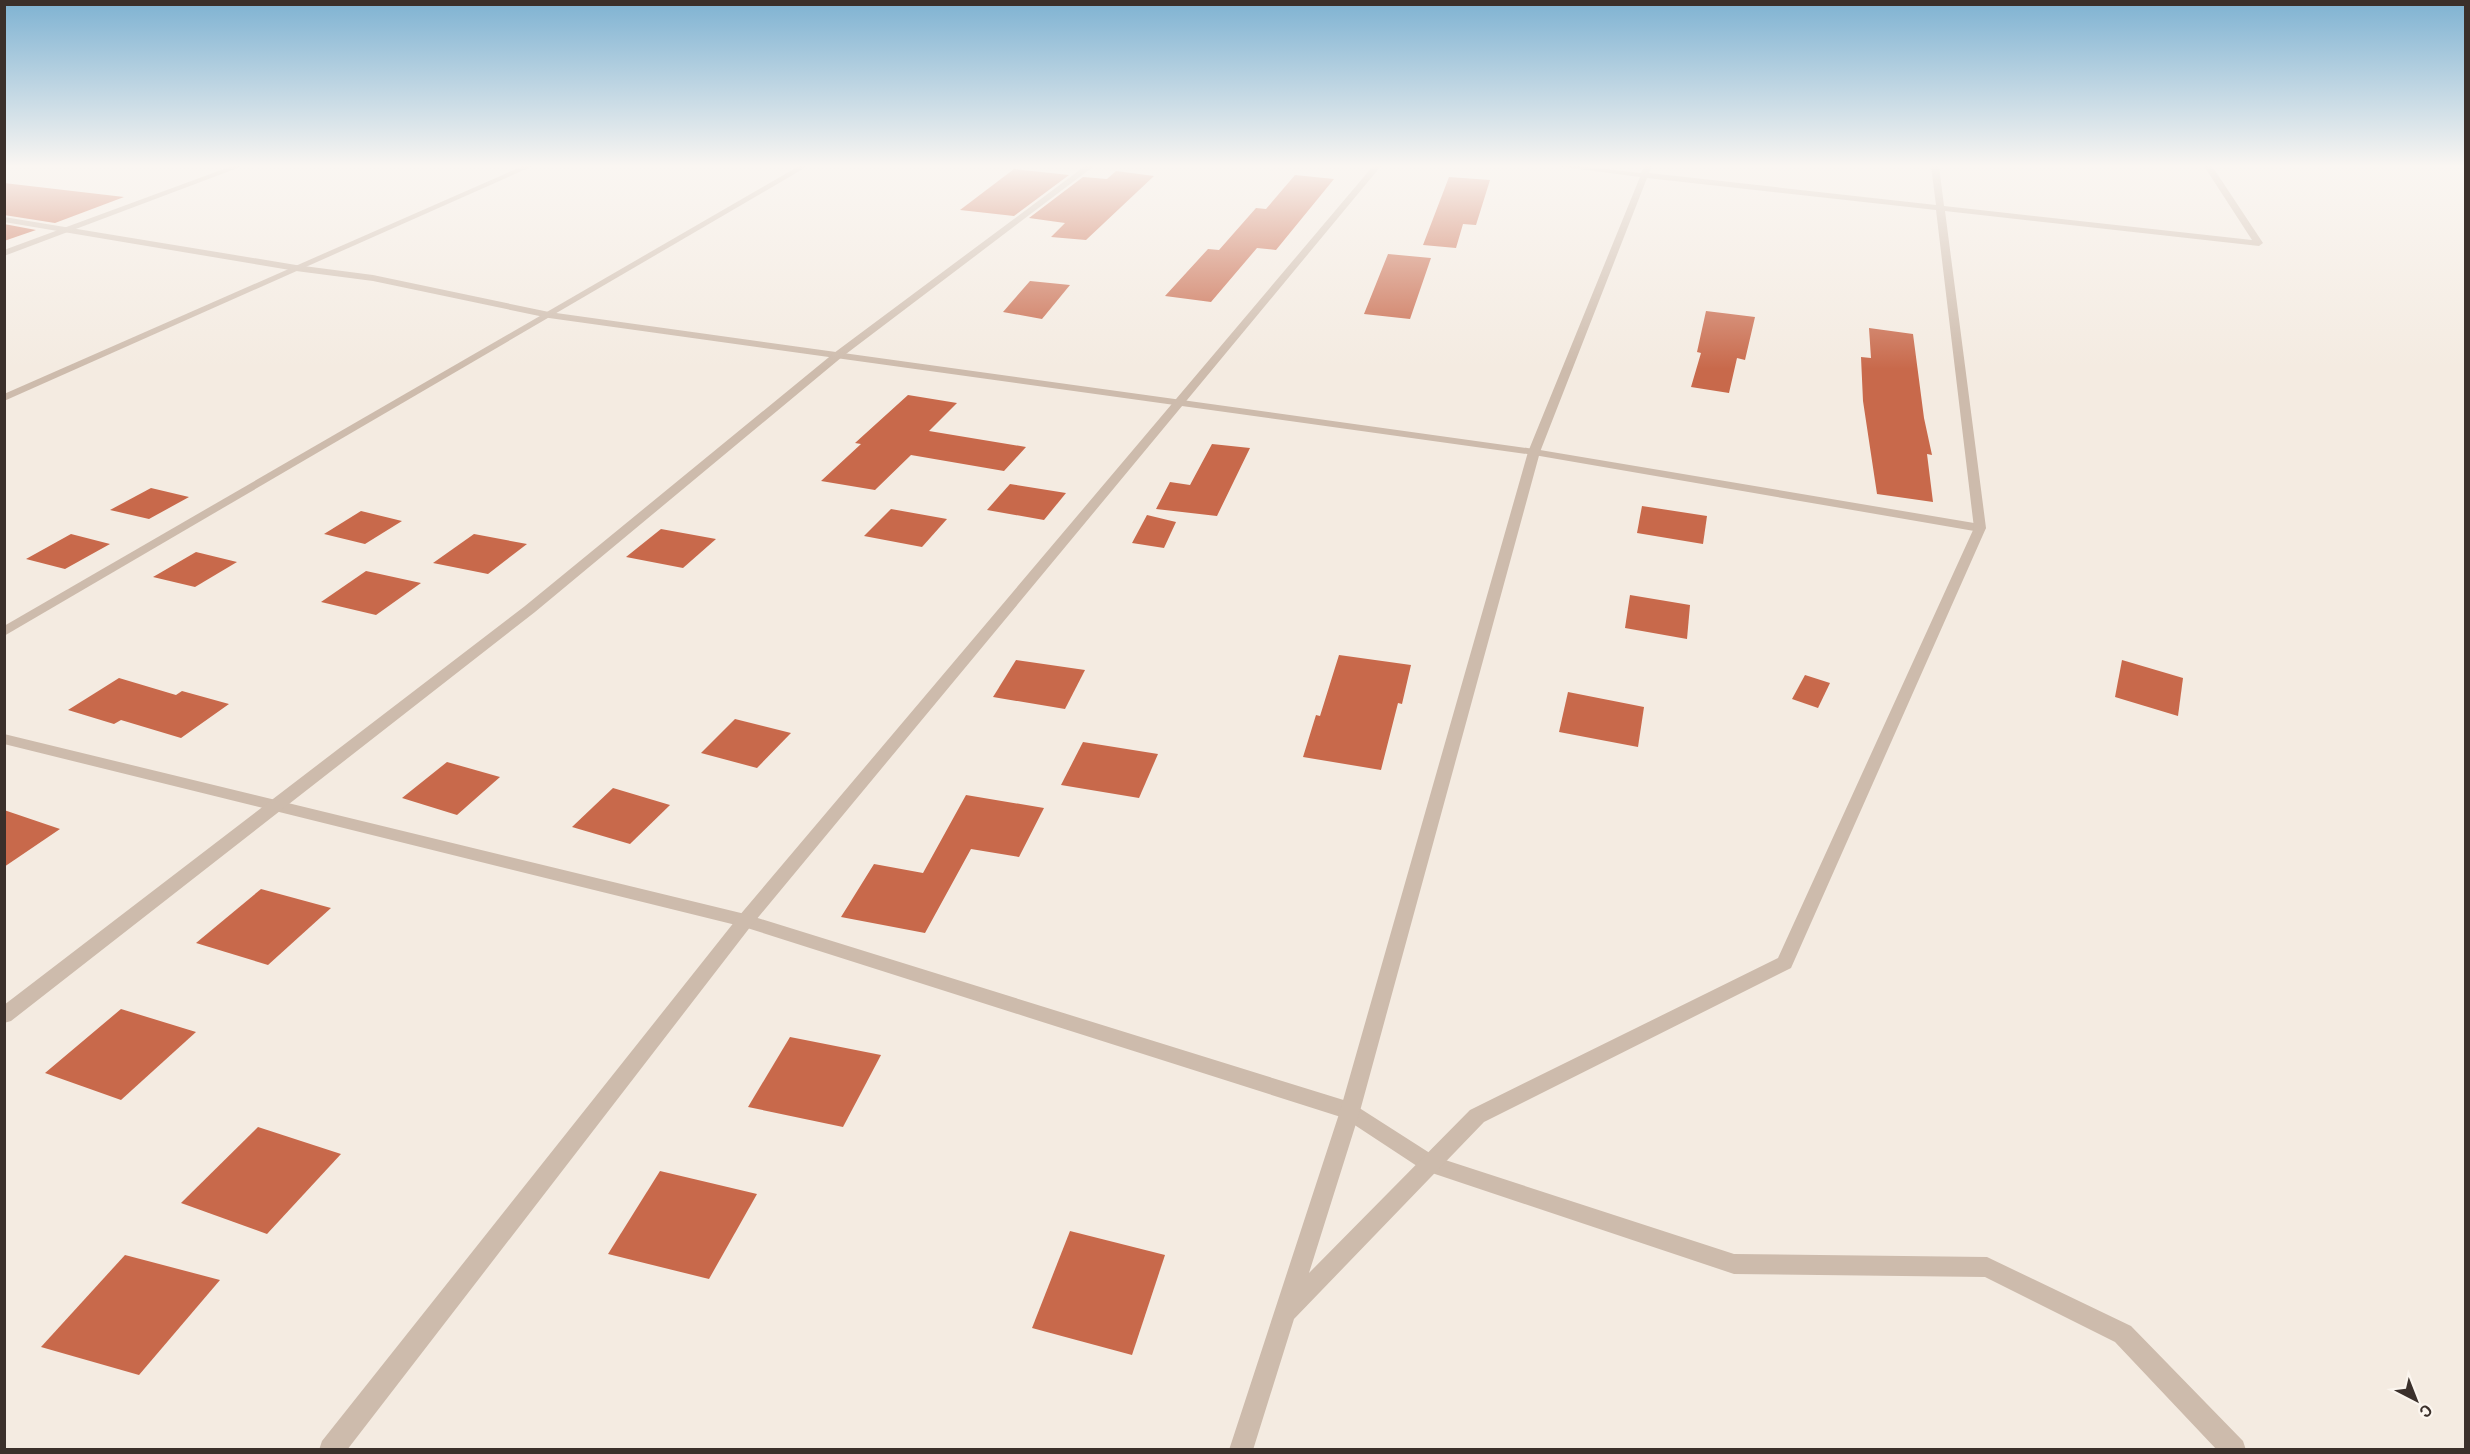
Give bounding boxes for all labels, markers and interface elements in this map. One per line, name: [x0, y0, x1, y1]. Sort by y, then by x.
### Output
north arrow: [2386, 1370, 2446, 1430]
text: С: [2415, 1400, 2436, 1421]

